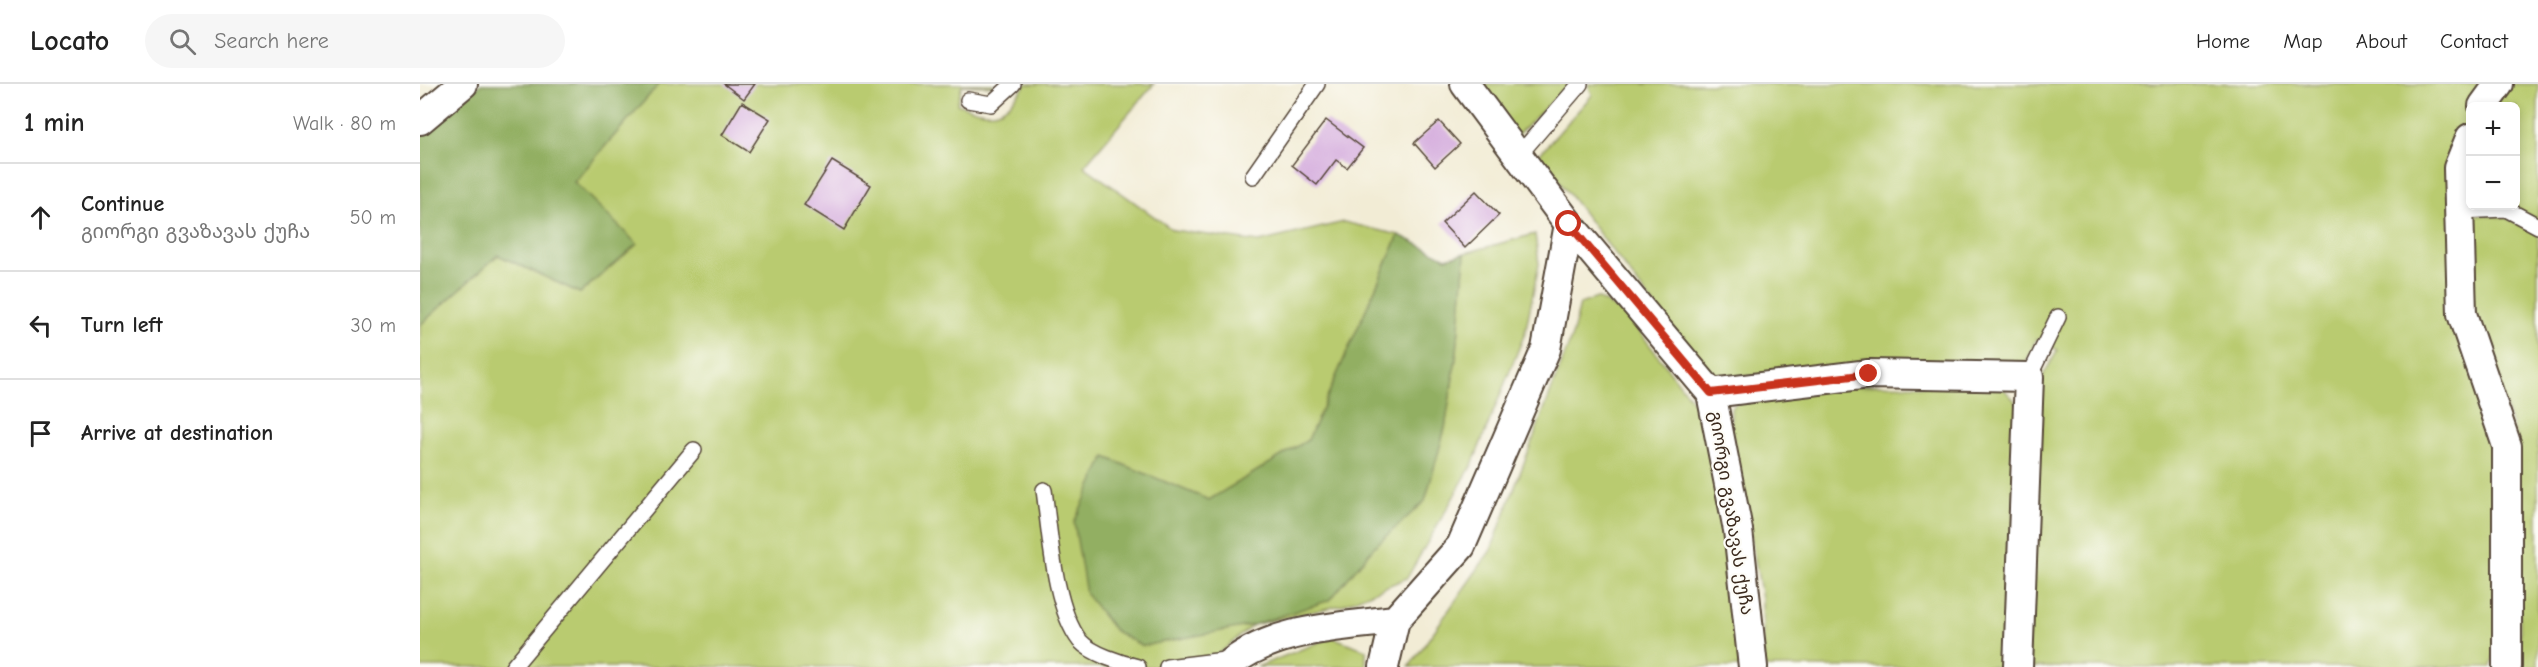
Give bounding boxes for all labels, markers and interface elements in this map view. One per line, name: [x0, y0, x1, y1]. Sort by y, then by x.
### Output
search box: [145, 14, 565, 68]
text: Locato: [30, 25, 109, 57]
icon: search: [166, 25, 199, 58]
text: Search here: [214, 28, 329, 54]
text: Home: [2196, 29, 2250, 53]
text: Map: [2283, 29, 2323, 53]
text: About: [2356, 29, 2407, 53]
text: Contact: [2440, 29, 2508, 53]
map controls: [2466, 102, 2520, 210]
button: +: [2466, 102, 2520, 156]
text: 1 min: [24, 108, 85, 138]
text: Walk · 80 m: [293, 112, 396, 135]
button: −: [2466, 156, 2520, 210]
text: Continue: [81, 191, 164, 217]
icon: ahead: [24, 201, 57, 234]
text: 50 m: [350, 206, 396, 229]
route start: [1555, 210, 1581, 236]
text: გიორგი გვაზავას ქუჩა: [81, 220, 310, 243]
icon: left: [24, 309, 57, 342]
text: Turn left: [81, 312, 163, 338]
text: 30 m: [350, 314, 396, 337]
route end: [1855, 360, 1881, 386]
street label: გიორგი გვაზავას ქუჩა: [1704, 409, 1758, 617]
icon: arrive: [24, 417, 57, 450]
text: Arrive at destination: [81, 420, 273, 446]

